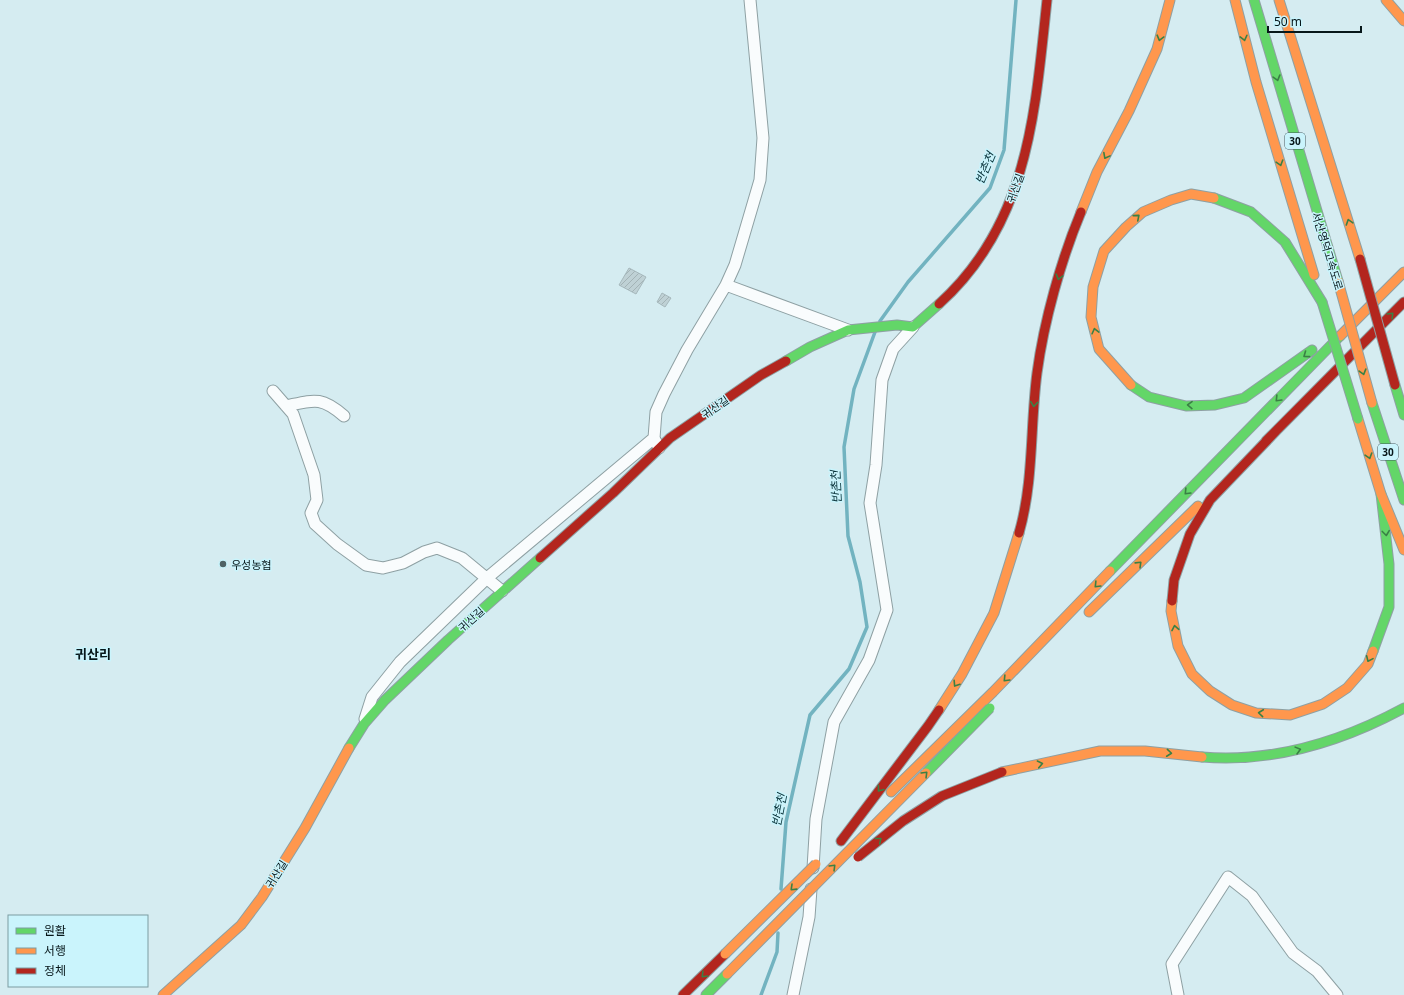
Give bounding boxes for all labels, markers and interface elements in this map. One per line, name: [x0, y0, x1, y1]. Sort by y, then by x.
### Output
scale bar: [1268, 8, 1361, 34]
text: 50 m: [1274, 13, 1302, 30]
one-way arrow: [1156, 34, 1165, 41]
one-way arrow: [1240, 35, 1248, 41]
one-way arrow: [1272, 74, 1281, 81]
road number: 30: [1285, 133, 1305, 149]
water label: 반촌천: [971, 148, 1000, 187]
one-way arrow: [1103, 151, 1110, 159]
one-way arrow: [1275, 159, 1284, 166]
street label: 귀산길: [1003, 171, 1027, 205]
street label: 서산영덕고속도로: [1309, 210, 1347, 292]
one-way arrow: [1133, 215, 1140, 222]
one-way arrow: [1345, 218, 1353, 225]
one-way arrow: [1055, 273, 1064, 280]
one-way arrow: [1386, 312, 1394, 320]
one-way arrow: [1091, 328, 1100, 335]
one-way arrow: [1303, 350, 1310, 357]
one-way arrow: [1358, 368, 1367, 375]
street label: 귀산길: [698, 392, 732, 422]
one-way arrow: [1275, 394, 1283, 402]
one-way arrow: [1030, 401, 1039, 407]
one-way arrow: [1187, 401, 1193, 409]
road number: 30: [1378, 444, 1398, 460]
one-way arrow: [1364, 453, 1373, 460]
water label: 반촌천: [827, 468, 845, 504]
one-way arrow: [1184, 487, 1192, 495]
one-way arrow: [1381, 530, 1390, 536]
place label: 우성농협: [231, 557, 271, 572]
marker: 우성농협: [218, 559, 228, 569]
one-way arrow: [1134, 561, 1142, 569]
one-way arrow: [1094, 580, 1102, 588]
street label: 귀산길: [455, 603, 487, 635]
one-way arrow: [1171, 625, 1179, 632]
district label: 귀산리: [75, 645, 111, 663]
one-way arrow: [1366, 656, 1374, 663]
one-way arrow: [1004, 674, 1011, 681]
one-way arrow: [953, 680, 960, 687]
one-way arrow: [1258, 709, 1264, 718]
one-way arrow: [1294, 746, 1301, 755]
one-way arrow: [1166, 749, 1172, 758]
one-way arrow: [1037, 760, 1043, 768]
one-way arrow: [920, 771, 928, 779]
one-way arrow: [878, 785, 885, 792]
water label: 반촌천: [767, 790, 791, 828]
one-way arrow: [874, 838, 881, 845]
street label: 귀산길: [262, 857, 290, 891]
one-way arrow: [828, 864, 836, 871]
one-way arrow: [790, 883, 798, 890]
legend: [8, 915, 148, 987]
text: 원활: [44, 922, 66, 939]
text: 서행: [44, 942, 66, 959]
text: 정체: [44, 962, 66, 979]
one-way arrow: [701, 970, 709, 977]

